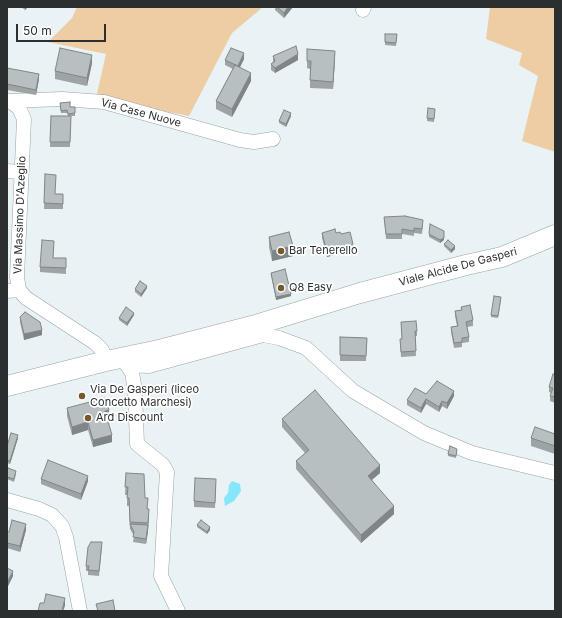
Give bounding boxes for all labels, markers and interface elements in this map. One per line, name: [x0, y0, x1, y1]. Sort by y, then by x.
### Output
scale bar: [18, 16, 108, 42]
text: 50 m: [23, 23, 52, 38]
street label: Via Case Nuove: [99, 96, 183, 130]
street label: Via Massimo D'Azeglio: [11, 156, 29, 274]
place label: Bar Tenerello: [289, 244, 357, 258]
street label: Viale Alcide De Gasperi: [397, 245, 519, 289]
marker: Bar Tenerello: [276, 246, 286, 256]
place label: Q8 Easy: [289, 281, 332, 295]
marker: Q8 Easy: [276, 283, 286, 293]
place label: Via De Gasperi (liceo Concetto Marchesi): [90, 383, 199, 409]
marker: Via De Gasperi (liceo Concetto Marchesi): [77, 391, 87, 401]
place label: Ard Discount: [96, 411, 163, 425]
marker: Ard Discount: [83, 413, 93, 423]

